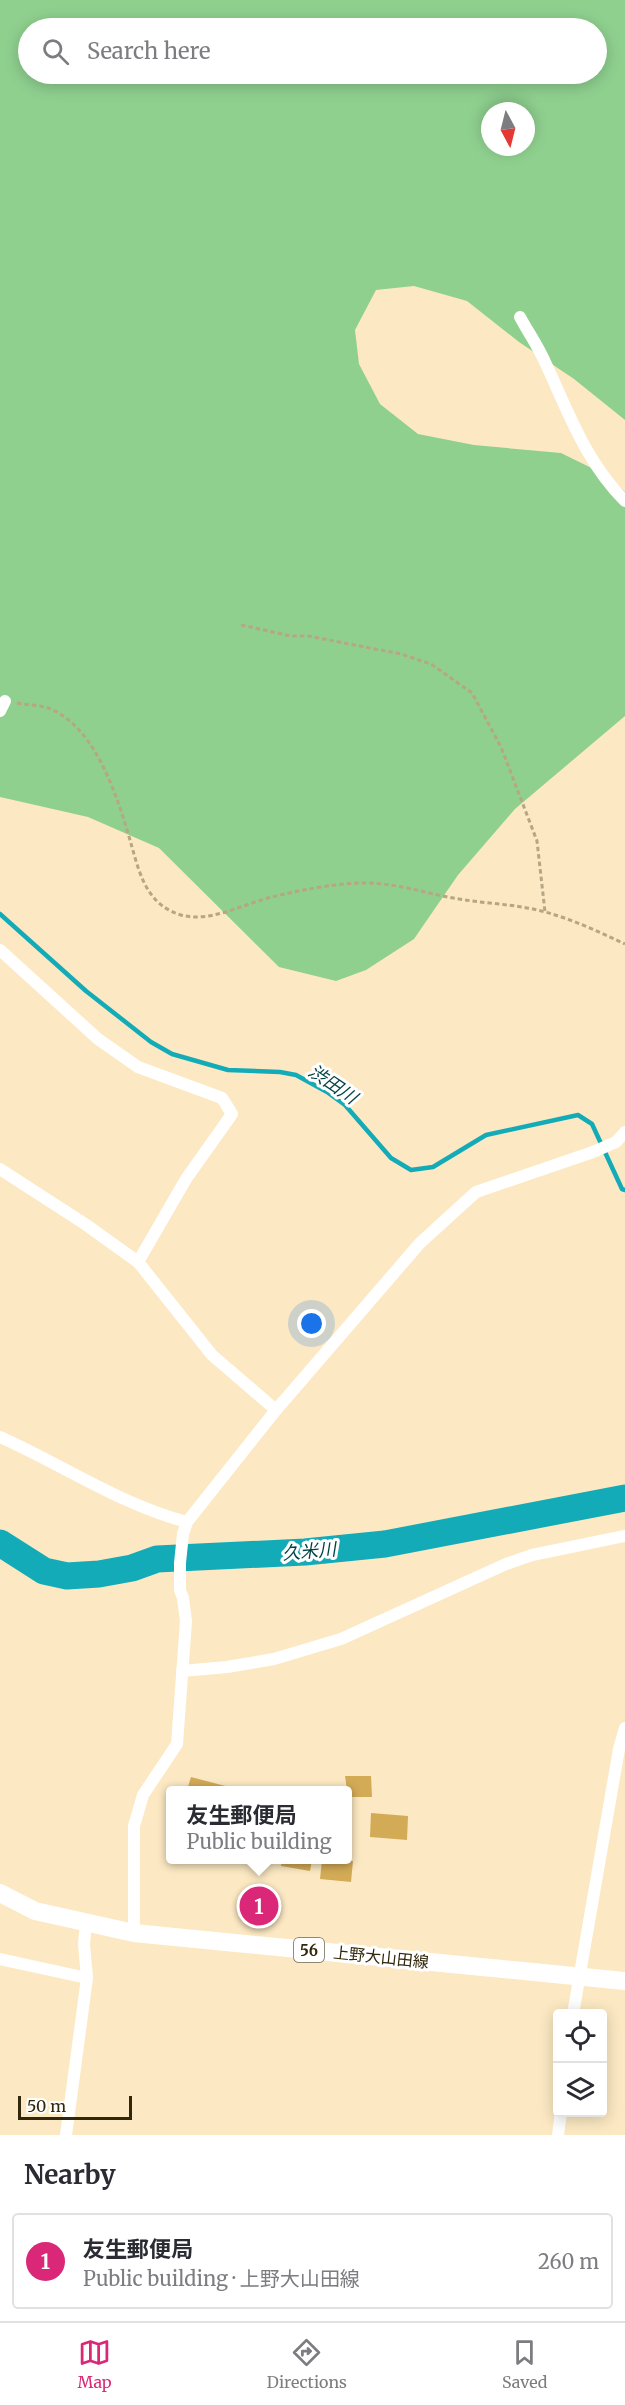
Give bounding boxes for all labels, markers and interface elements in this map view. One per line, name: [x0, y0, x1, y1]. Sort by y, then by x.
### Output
search box: [18, 18, 607, 84]
icon: search: [39, 35, 72, 68]
text: Search here: [87, 37, 210, 65]
north arrow: [481, 102, 535, 156]
water label: 渋田川: [304, 1059, 363, 1110]
your location: [297, 1309, 326, 1338]
water label: 久米川: [281, 1537, 339, 1565]
popup: [166, 1786, 352, 1864]
text: 友生郵便局: [186, 1801, 296, 1829]
text: Public building: [186, 1829, 332, 1854]
pin: 1: [240, 1884, 278, 1928]
road number: 56: [294, 1938, 324, 1962]
street label: 上野大山田線: [332, 1942, 430, 1972]
map controls: [553, 2009, 607, 2117]
button: locate: [553, 2009, 607, 2063]
button: layers: [553, 2063, 607, 2117]
scale bar: [18, 2093, 132, 2120]
text: 50 m: [27, 2096, 66, 2116]
text: Nearby: [24, 2158, 116, 2191]
text: 友生郵便局: [83, 2235, 193, 2263]
text: 1: [41, 2249, 50, 2274]
text: 260 m: [538, 2249, 599, 2274]
text: Public building · 上野大山田線: [83, 2266, 360, 2291]
tab: Map: [78, 2336, 112, 2392]
tab: Directions: [267, 2336, 347, 2392]
tab: Saved: [502, 2336, 547, 2392]

